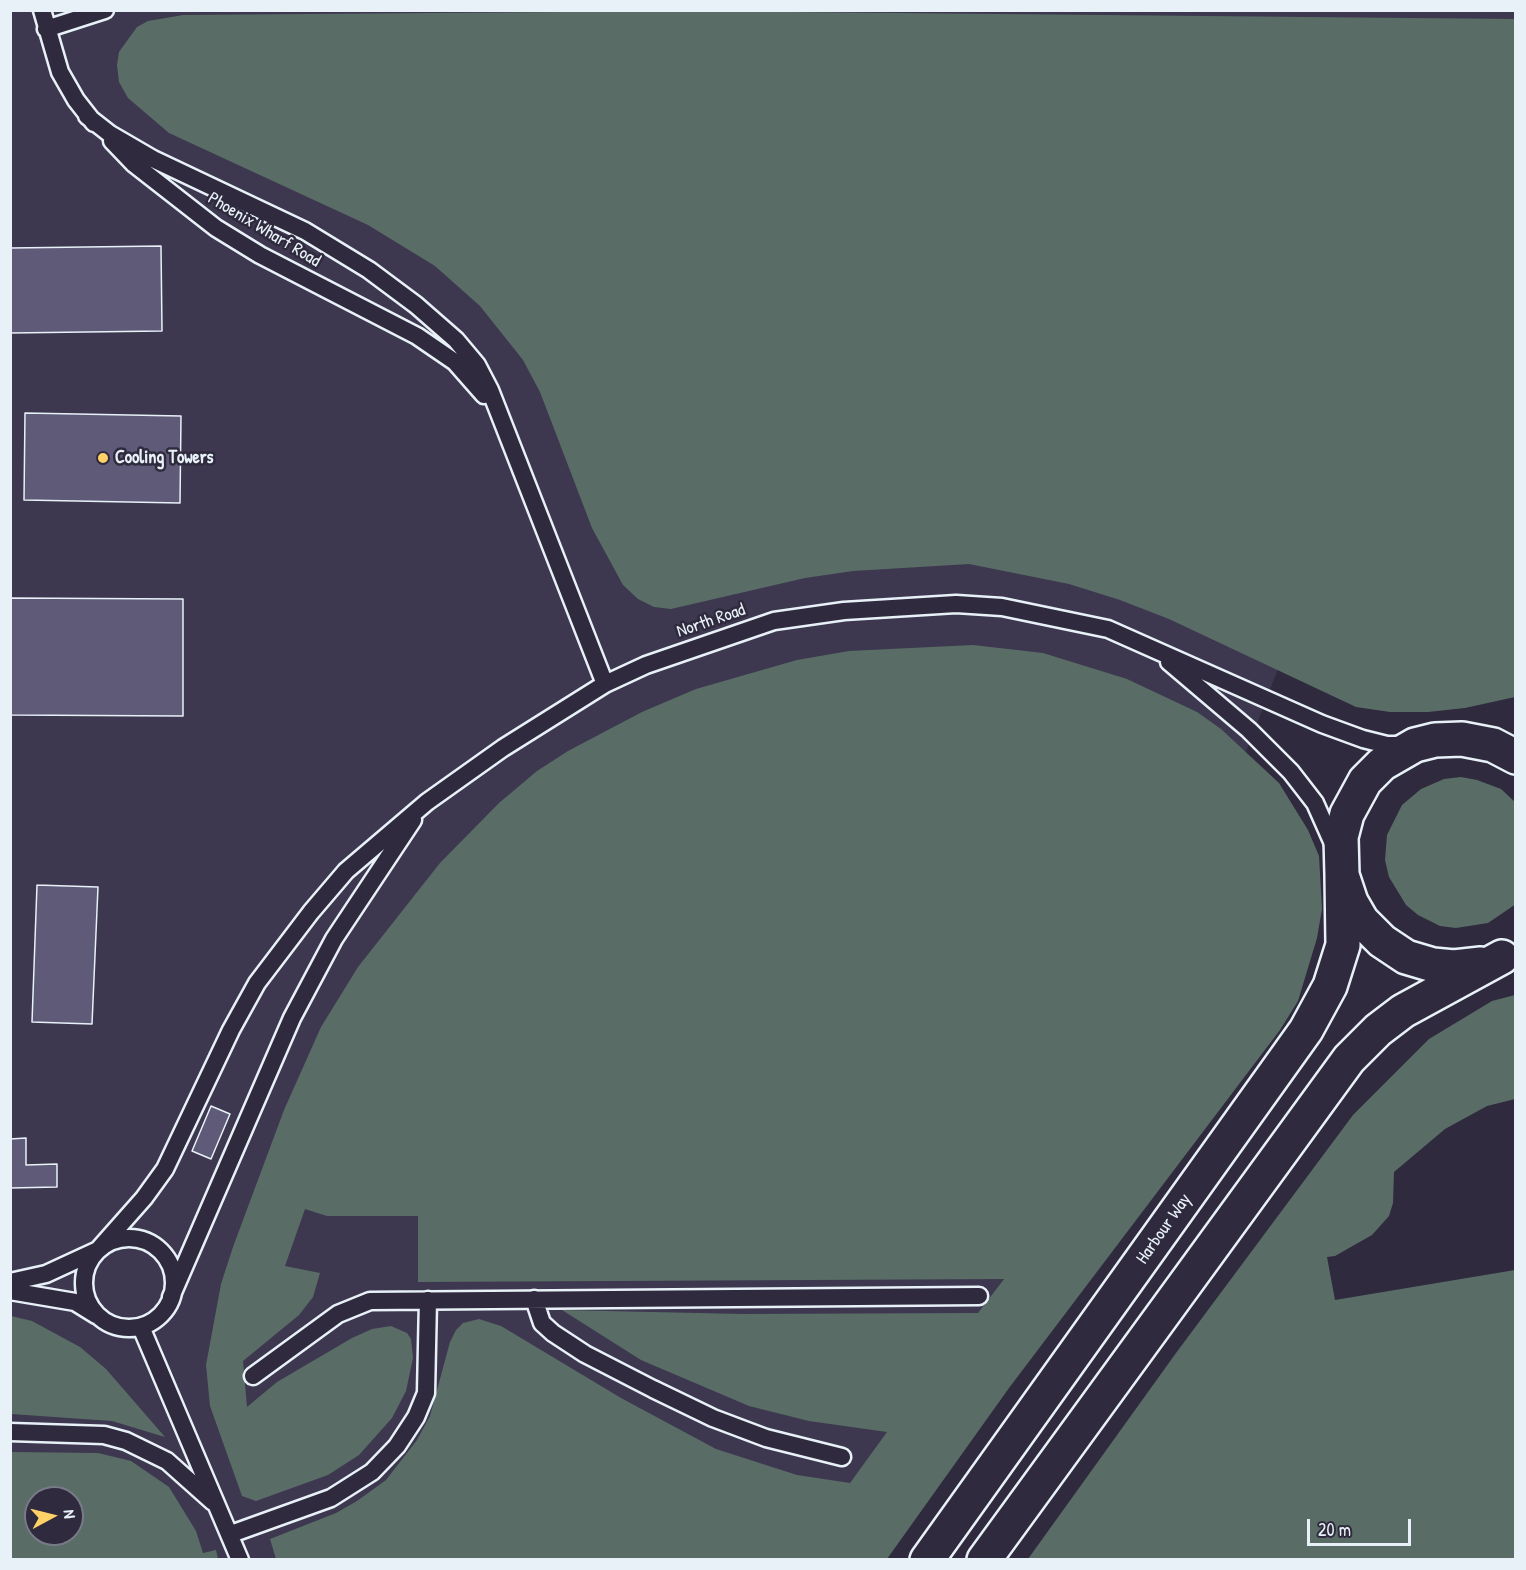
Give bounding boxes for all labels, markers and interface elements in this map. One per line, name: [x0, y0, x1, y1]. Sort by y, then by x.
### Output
street label: Phoenix Wharf Road: [204, 188, 324, 272]
place label: Cooling Towers: [115, 447, 214, 469]
marker: Cooling Towers: [96, 451, 110, 465]
street label: North Road: [674, 599, 748, 643]
street label: Harbour Way: [1132, 1190, 1196, 1268]
north arrow: [24, 1486, 84, 1546]
scale bar: [1310, 1507, 1414, 1545]
text: N: [58, 1508, 81, 1520]
text: 20 m: [1318, 1517, 1351, 1542]

